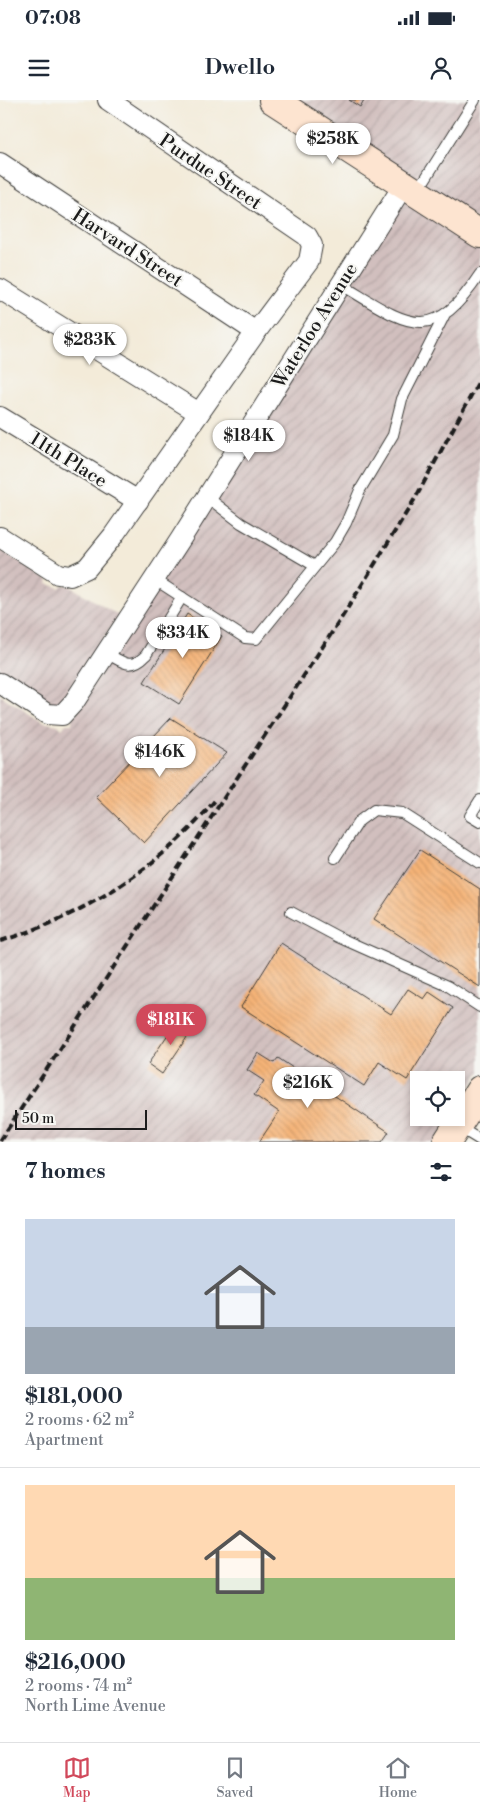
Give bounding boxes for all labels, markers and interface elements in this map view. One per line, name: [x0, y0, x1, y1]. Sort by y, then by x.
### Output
text: 07:08: [25, 6, 81, 30]
icon: menu: [25, 54, 53, 82]
text: Dwello: [205, 54, 275, 81]
icon: person: [427, 54, 455, 82]
pin: $258K: [298, 122, 368, 165]
street label: Purdue Street: [154, 129, 267, 215]
text: $258K: [307, 129, 359, 149]
street label: Harvard Street: [68, 203, 188, 293]
street label: Waterloo Avenue: [266, 258, 363, 393]
pin: $283K: [55, 324, 125, 366]
text: $283K: [64, 330, 116, 350]
pin: $184K: [214, 420, 284, 462]
text: $184K: [223, 426, 275, 446]
street label: 11th Place: [25, 427, 112, 493]
pin: $334K: [148, 616, 218, 659]
text: $334K: [157, 623, 209, 643]
pin: $146K: [125, 736, 195, 778]
text: $146K: [135, 742, 185, 762]
pin: $181K: [136, 1004, 206, 1046]
text: $181K: [147, 1010, 195, 1030]
pin: $216K: [273, 1066, 343, 1109]
map controls: [410, 1071, 465, 1126]
button: locate: [410, 1071, 465, 1126]
text: $216K: [283, 1073, 333, 1093]
scale bar: [15, 1107, 148, 1130]
text: 50 m: [22, 1110, 54, 1128]
icon: filters: [427, 1158, 455, 1186]
text: 7 homes: [25, 1159, 106, 1185]
icon: home: [195, 1252, 285, 1342]
text: $181,000: [25, 1384, 123, 1410]
text: 2 rooms · 62 m²: [25, 1410, 134, 1430]
text: Apartment: [25, 1430, 104, 1450]
icon: home: [195, 1517, 285, 1607]
text: $216,000: [25, 1650, 126, 1676]
text: 2 rooms · 74 m²: [25, 1676, 132, 1696]
text: North Lime Avenue: [25, 1696, 166, 1716]
tab: Map: [63, 1754, 91, 1802]
tab: Saved: [216, 1754, 253, 1802]
tab: Home: [379, 1754, 417, 1802]

